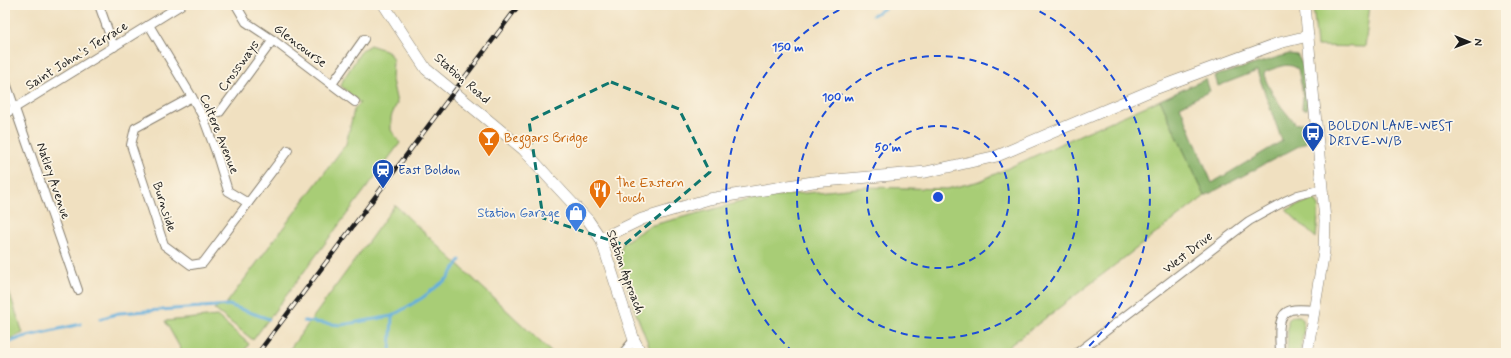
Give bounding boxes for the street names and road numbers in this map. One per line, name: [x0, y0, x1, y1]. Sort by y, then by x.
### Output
street label: Saint John's Terrace: [23, 18, 131, 94]
street label: Glencourse: [270, 20, 330, 72]
street label: Crossways: [215, 37, 263, 95]
street label: Station Road: [430, 50, 494, 108]
street label: Coltere Avenue: [195, 91, 243, 177]
street label: Natley Avenue: [32, 140, 74, 222]
street label: Burnside: [148, 180, 180, 234]
street label: Station Approach: [601, 228, 648, 317]
street label: West Drive: [1160, 228, 1216, 278]

